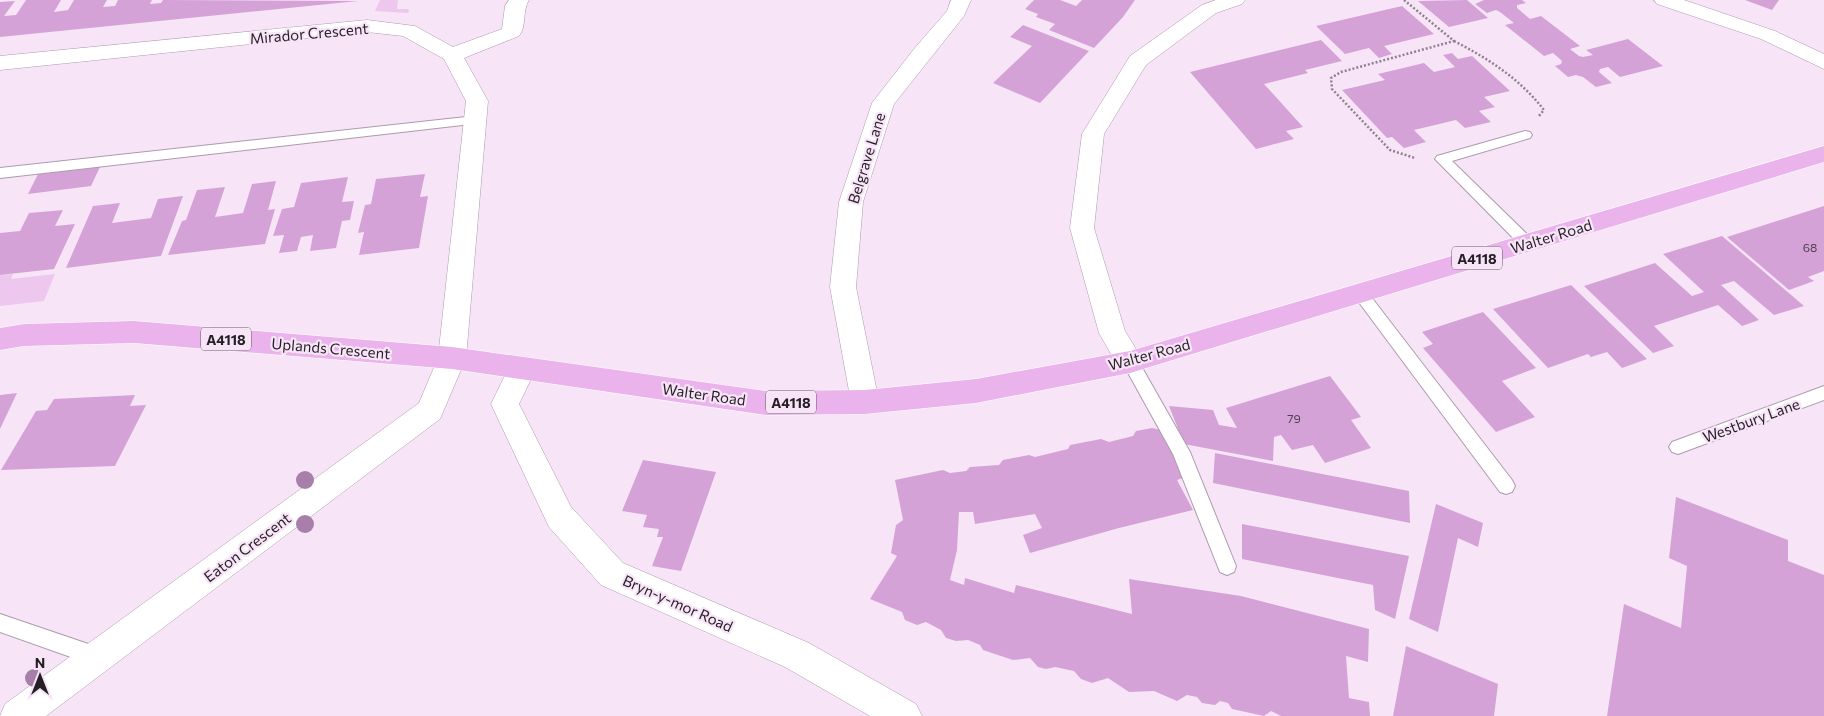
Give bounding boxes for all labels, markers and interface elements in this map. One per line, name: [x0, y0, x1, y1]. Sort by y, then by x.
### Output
street label: Mirador Crescent: [249, 19, 369, 47]
street label: Belgrave Lane: [844, 110, 888, 206]
street label: Walter Road: [1508, 215, 1594, 257]
house number: 68: [1803, 240, 1817, 254]
road number: A4118: [1452, 247, 1502, 270]
road number: A4118: [201, 328, 251, 350]
street label: Uplands Crescent: [271, 334, 391, 362]
street label: Walter Road: [1106, 334, 1192, 374]
street label: Walter Road: [661, 379, 747, 409]
road number: A4118: [766, 391, 816, 414]
street label: Westbury Lane: [1700, 394, 1802, 446]
house number: 79: [1287, 411, 1301, 425]
street label: Eaton Crescent: [200, 509, 294, 585]
street label: Bryn-y-mor Road: [620, 571, 736, 635]
north arrow: [15, 651, 65, 701]
text: N: [35, 654, 45, 671]

